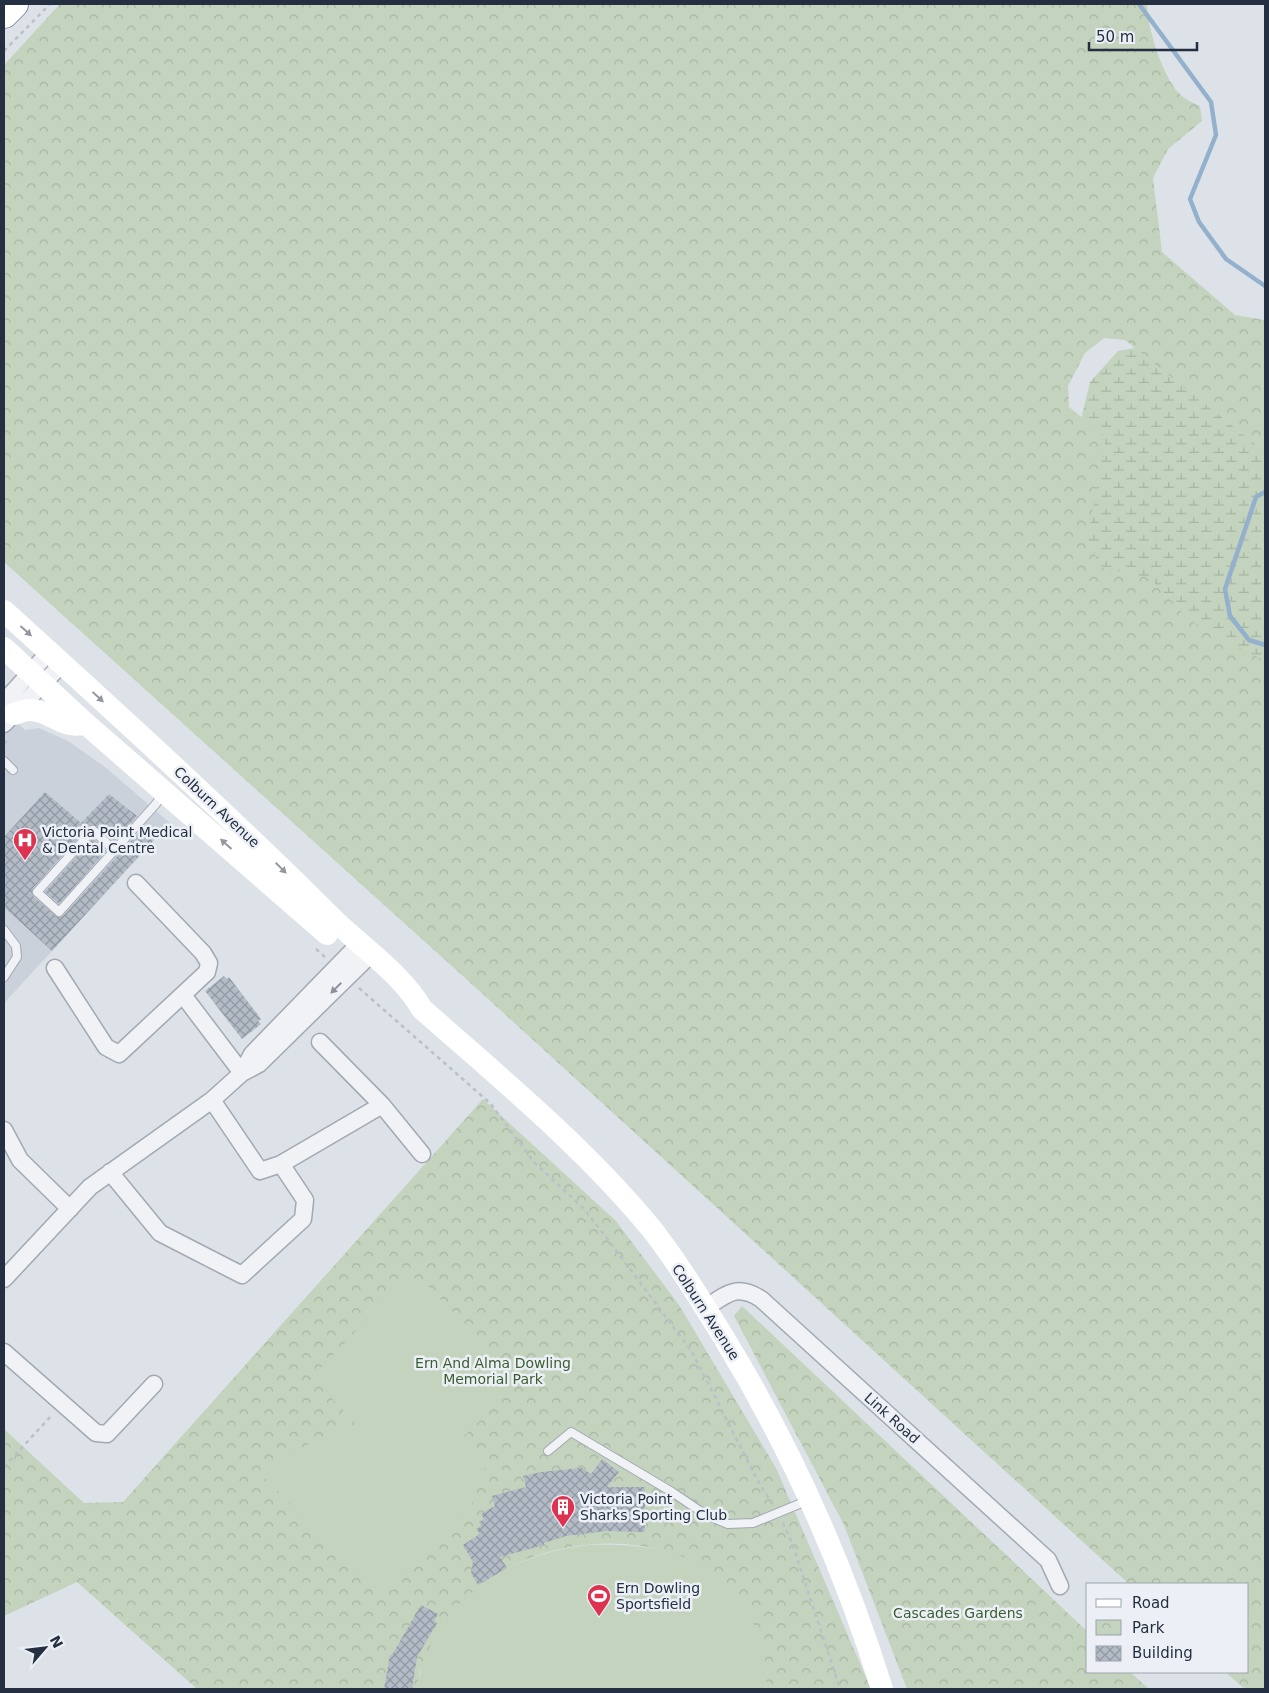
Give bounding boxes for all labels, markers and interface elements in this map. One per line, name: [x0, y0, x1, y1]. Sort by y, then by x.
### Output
scale bar: [1089, 20, 1196, 52]
text: 50 m: [1096, 28, 1134, 46]
one-way arrow: [20, 625, 32, 637]
one-way arrow: [92, 691, 104, 703]
street label: Colburn Avenue: [171, 763, 263, 851]
place label: Victoria Point Medical & Dental Centre: [42, 824, 192, 856]
hospital icon: Victoria Point Medical & Dental Centre: [12, 827, 38, 861]
one-way arrow: [219, 838, 232, 849]
one-way arrow: [274, 862, 286, 874]
one-way arrow: [330, 982, 342, 994]
street label: Colburn Avenue: [669, 1261, 743, 1363]
park label: Ern And Alma Dowling Memorial Park: [415, 1355, 571, 1387]
street label: Link Road: [861, 1389, 923, 1447]
place label: Victoria Point Sharks Sporting Club: [580, 1491, 727, 1523]
building icon: Victoria Point Sharks Sporting Club: [550, 1494, 576, 1528]
place label: Ern Dowling Sportsfield: [616, 1580, 700, 1612]
sports icon: Ern Dowling Sportsfield: [586, 1583, 612, 1617]
legend: [1086, 1583, 1249, 1673]
text: Road: [1132, 1594, 1170, 1612]
park label: Cascades Gardens: [893, 1605, 1023, 1621]
text: Park: [1132, 1619, 1165, 1637]
north arrow: [20, 1623, 70, 1673]
text: N: [47, 1633, 66, 1651]
text: Building: [1132, 1644, 1193, 1662]

